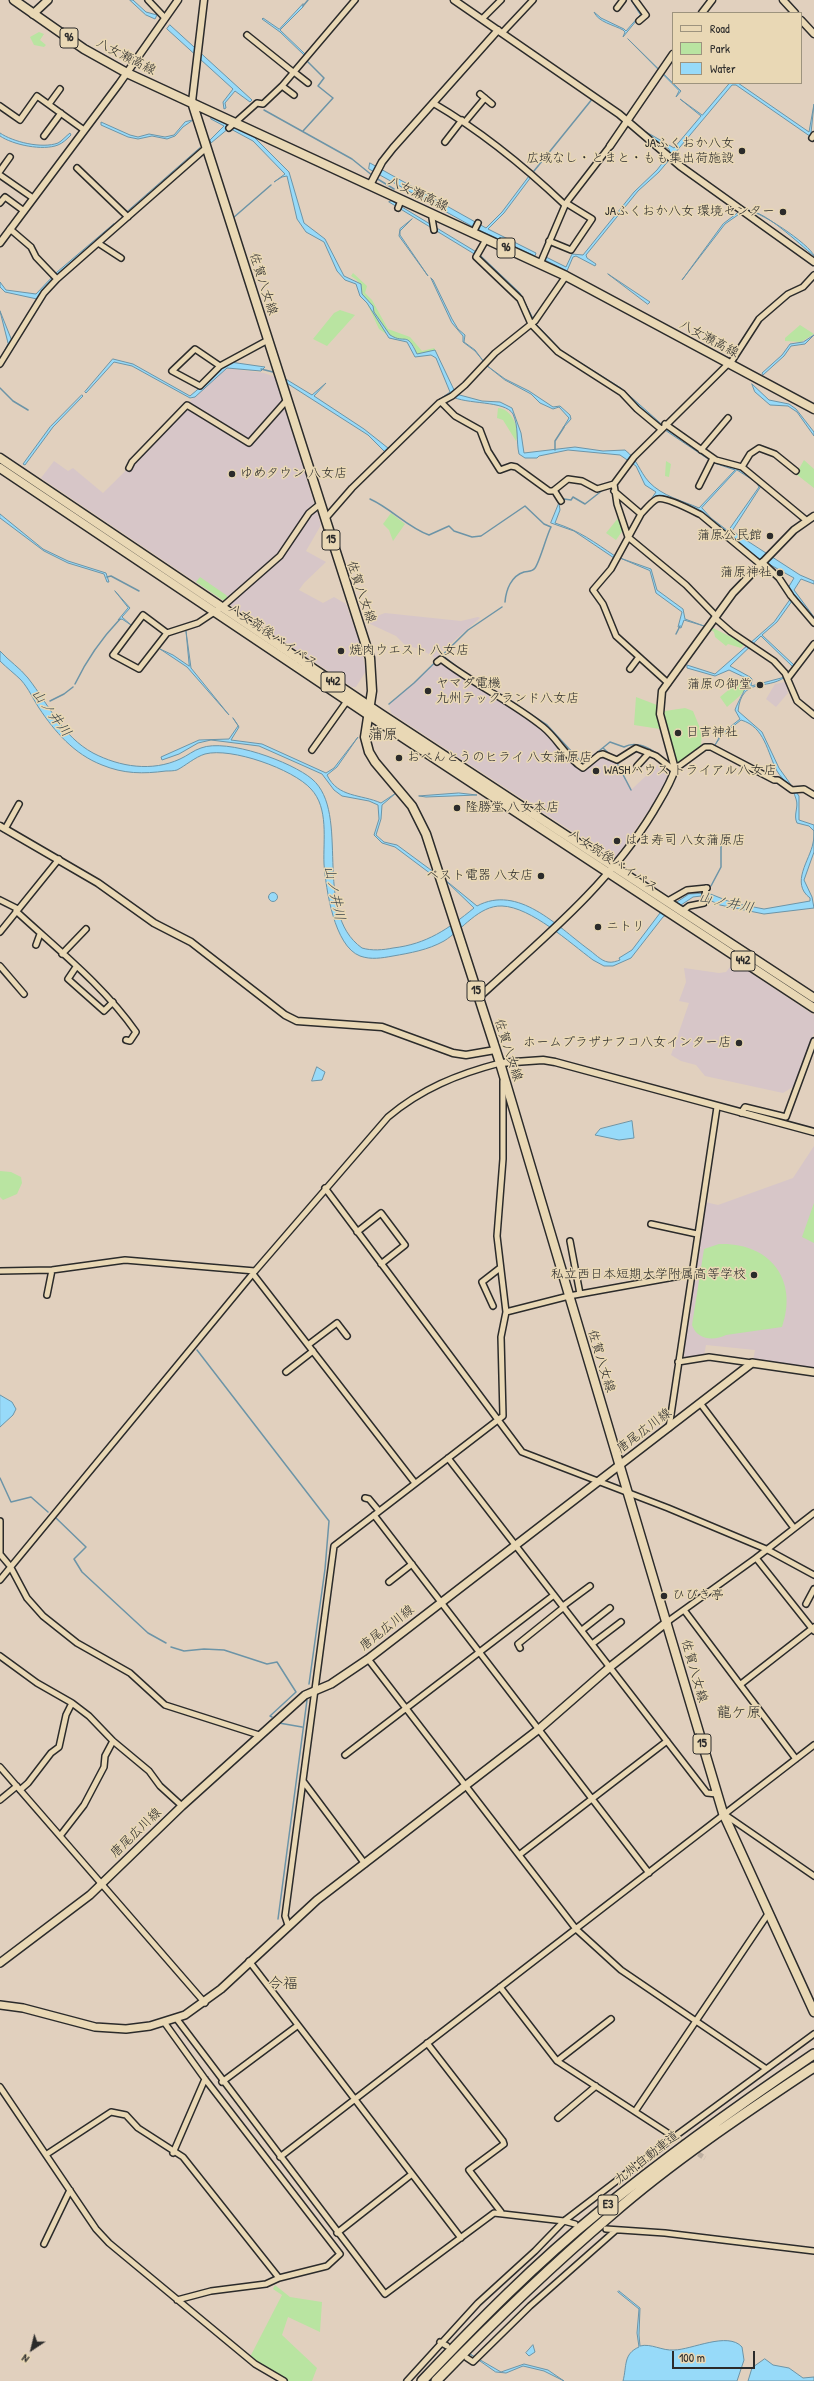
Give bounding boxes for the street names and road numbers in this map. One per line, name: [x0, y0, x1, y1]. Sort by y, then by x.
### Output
road number: 96: [60, 28, 78, 48]
street label: 八女瀬高線: [94, 35, 158, 79]
street label: 八女瀬高線: [385, 173, 451, 215]
road number: 96: [497, 238, 515, 258]
street label: 佐賀八女線: [246, 251, 280, 317]
street label: 八女瀬高線: [677, 317, 741, 361]
road number: 15: [322, 530, 340, 550]
street label: 佐賀八女線: [343, 559, 379, 625]
street label: 八女筑後バイパス: [226, 600, 320, 672]
road number: 442: [321, 672, 345, 692]
street label: 八女筑後バイパス: [565, 826, 661, 896]
road number: 442: [731, 951, 755, 971]
road number: 15: [467, 981, 485, 1001]
street label: 佐賀八女線: [491, 1017, 525, 1083]
street label: 佐賀八女線: [584, 1328, 618, 1394]
street label: 唐尾広川線: [613, 1405, 675, 1457]
street label: 唐尾広川線: [357, 1602, 417, 1654]
street label: 佐賀八女線: [678, 1638, 710, 1704]
road number: 15: [693, 1734, 711, 1754]
street label: 唐尾広川線: [107, 1805, 165, 1861]
street label: 九州自動車道: [611, 2128, 683, 2188]
road number: E3: [598, 2195, 618, 2215]

